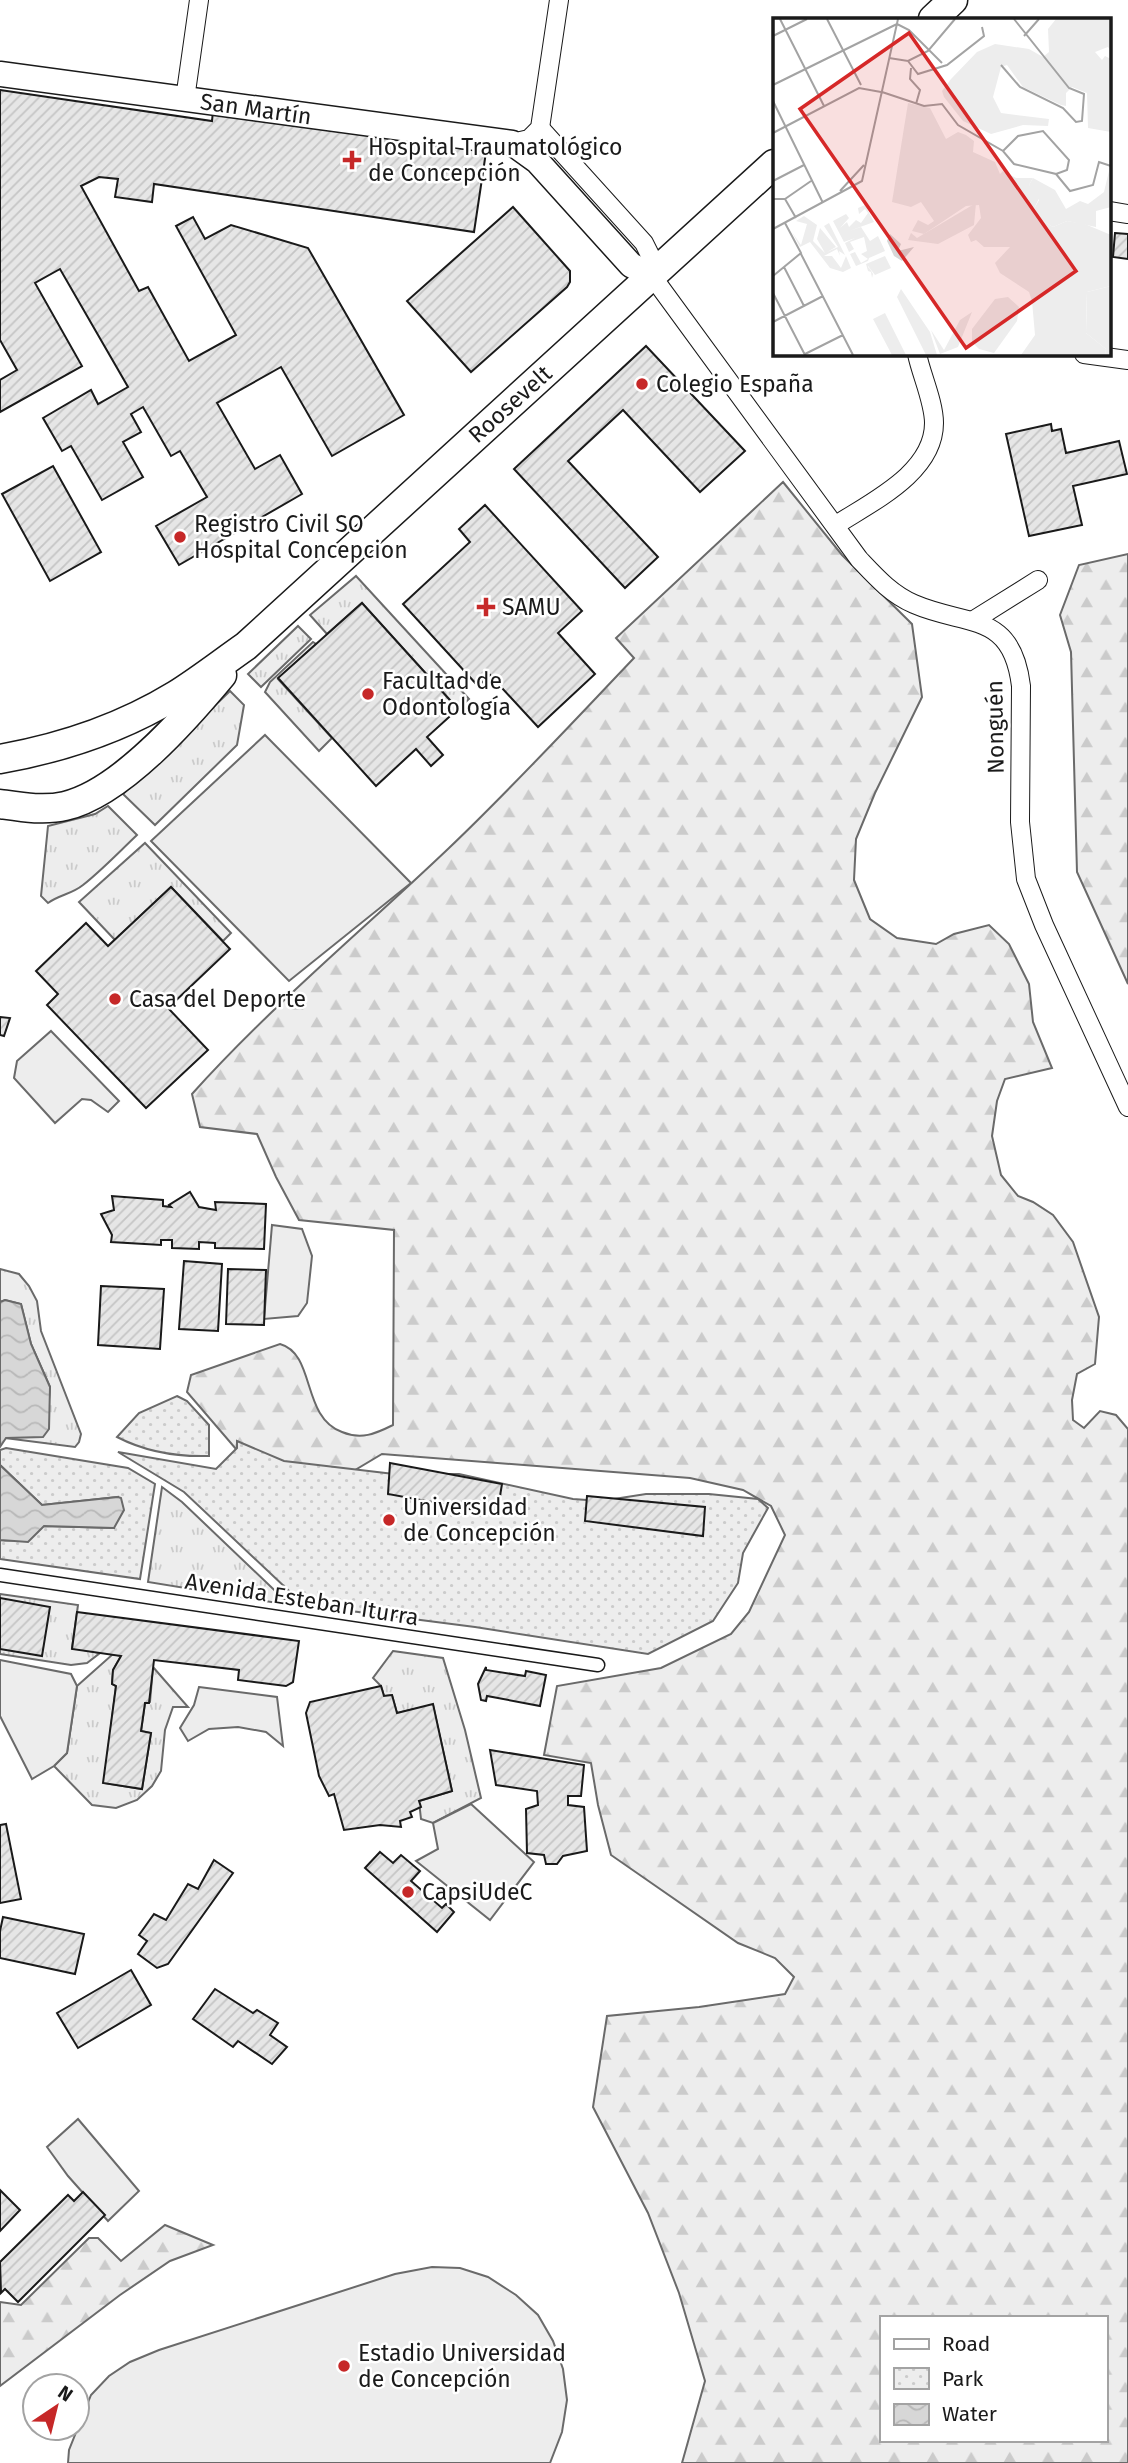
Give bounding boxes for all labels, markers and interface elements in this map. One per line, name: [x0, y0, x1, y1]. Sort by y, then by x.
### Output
inset map: [773, 18, 1110, 355]
street label: San Martín: [199, 87, 313, 131]
place label: Hospital Traumatológico de Concepción: [368, 133, 622, 187]
marker: Hospital Traumatológico de Concepción: [342, 150, 362, 170]
street label: Roosevelt: [463, 359, 558, 449]
place label: Colegio España: [656, 370, 814, 398]
marker: Colegio España: [634, 376, 650, 392]
place label: Registro Civil SO Hospital Concepcion: [194, 510, 408, 564]
marker: Registro Civil SO Hospital Concepcion: [172, 529, 188, 545]
place label: SAMU: [502, 593, 561, 621]
marker: SAMU: [476, 597, 496, 617]
place label: Facultad de Odontología: [382, 667, 511, 721]
street label: Nonguén: [980, 680, 1010, 774]
marker: Facultad de Odontología: [360, 686, 376, 702]
place label: Casa del Deporte: [129, 985, 306, 1013]
marker: Casa del Deporte: [107, 991, 123, 1007]
place label: Universidad de Concepción: [403, 1493, 556, 1547]
marker: Universidad de Concepción: [381, 1512, 397, 1528]
street label: Avenida Esteban Iturra: [183, 1567, 421, 1631]
place label: CapsiUdeC: [422, 1878, 533, 1906]
marker: CapsiUdeC: [400, 1884, 416, 1900]
legend: [880, 2316, 1107, 2442]
text: Road: [942, 2331, 990, 2357]
place label: Estadio Universidad de Concepción: [358, 2339, 566, 2393]
marker: Estadio Universidad de Concepción: [336, 2358, 352, 2374]
text: Park: [942, 2366, 984, 2392]
north arrow: [21, 2372, 91, 2442]
text: N: [54, 2380, 77, 2407]
text: Water: [942, 2401, 997, 2427]

